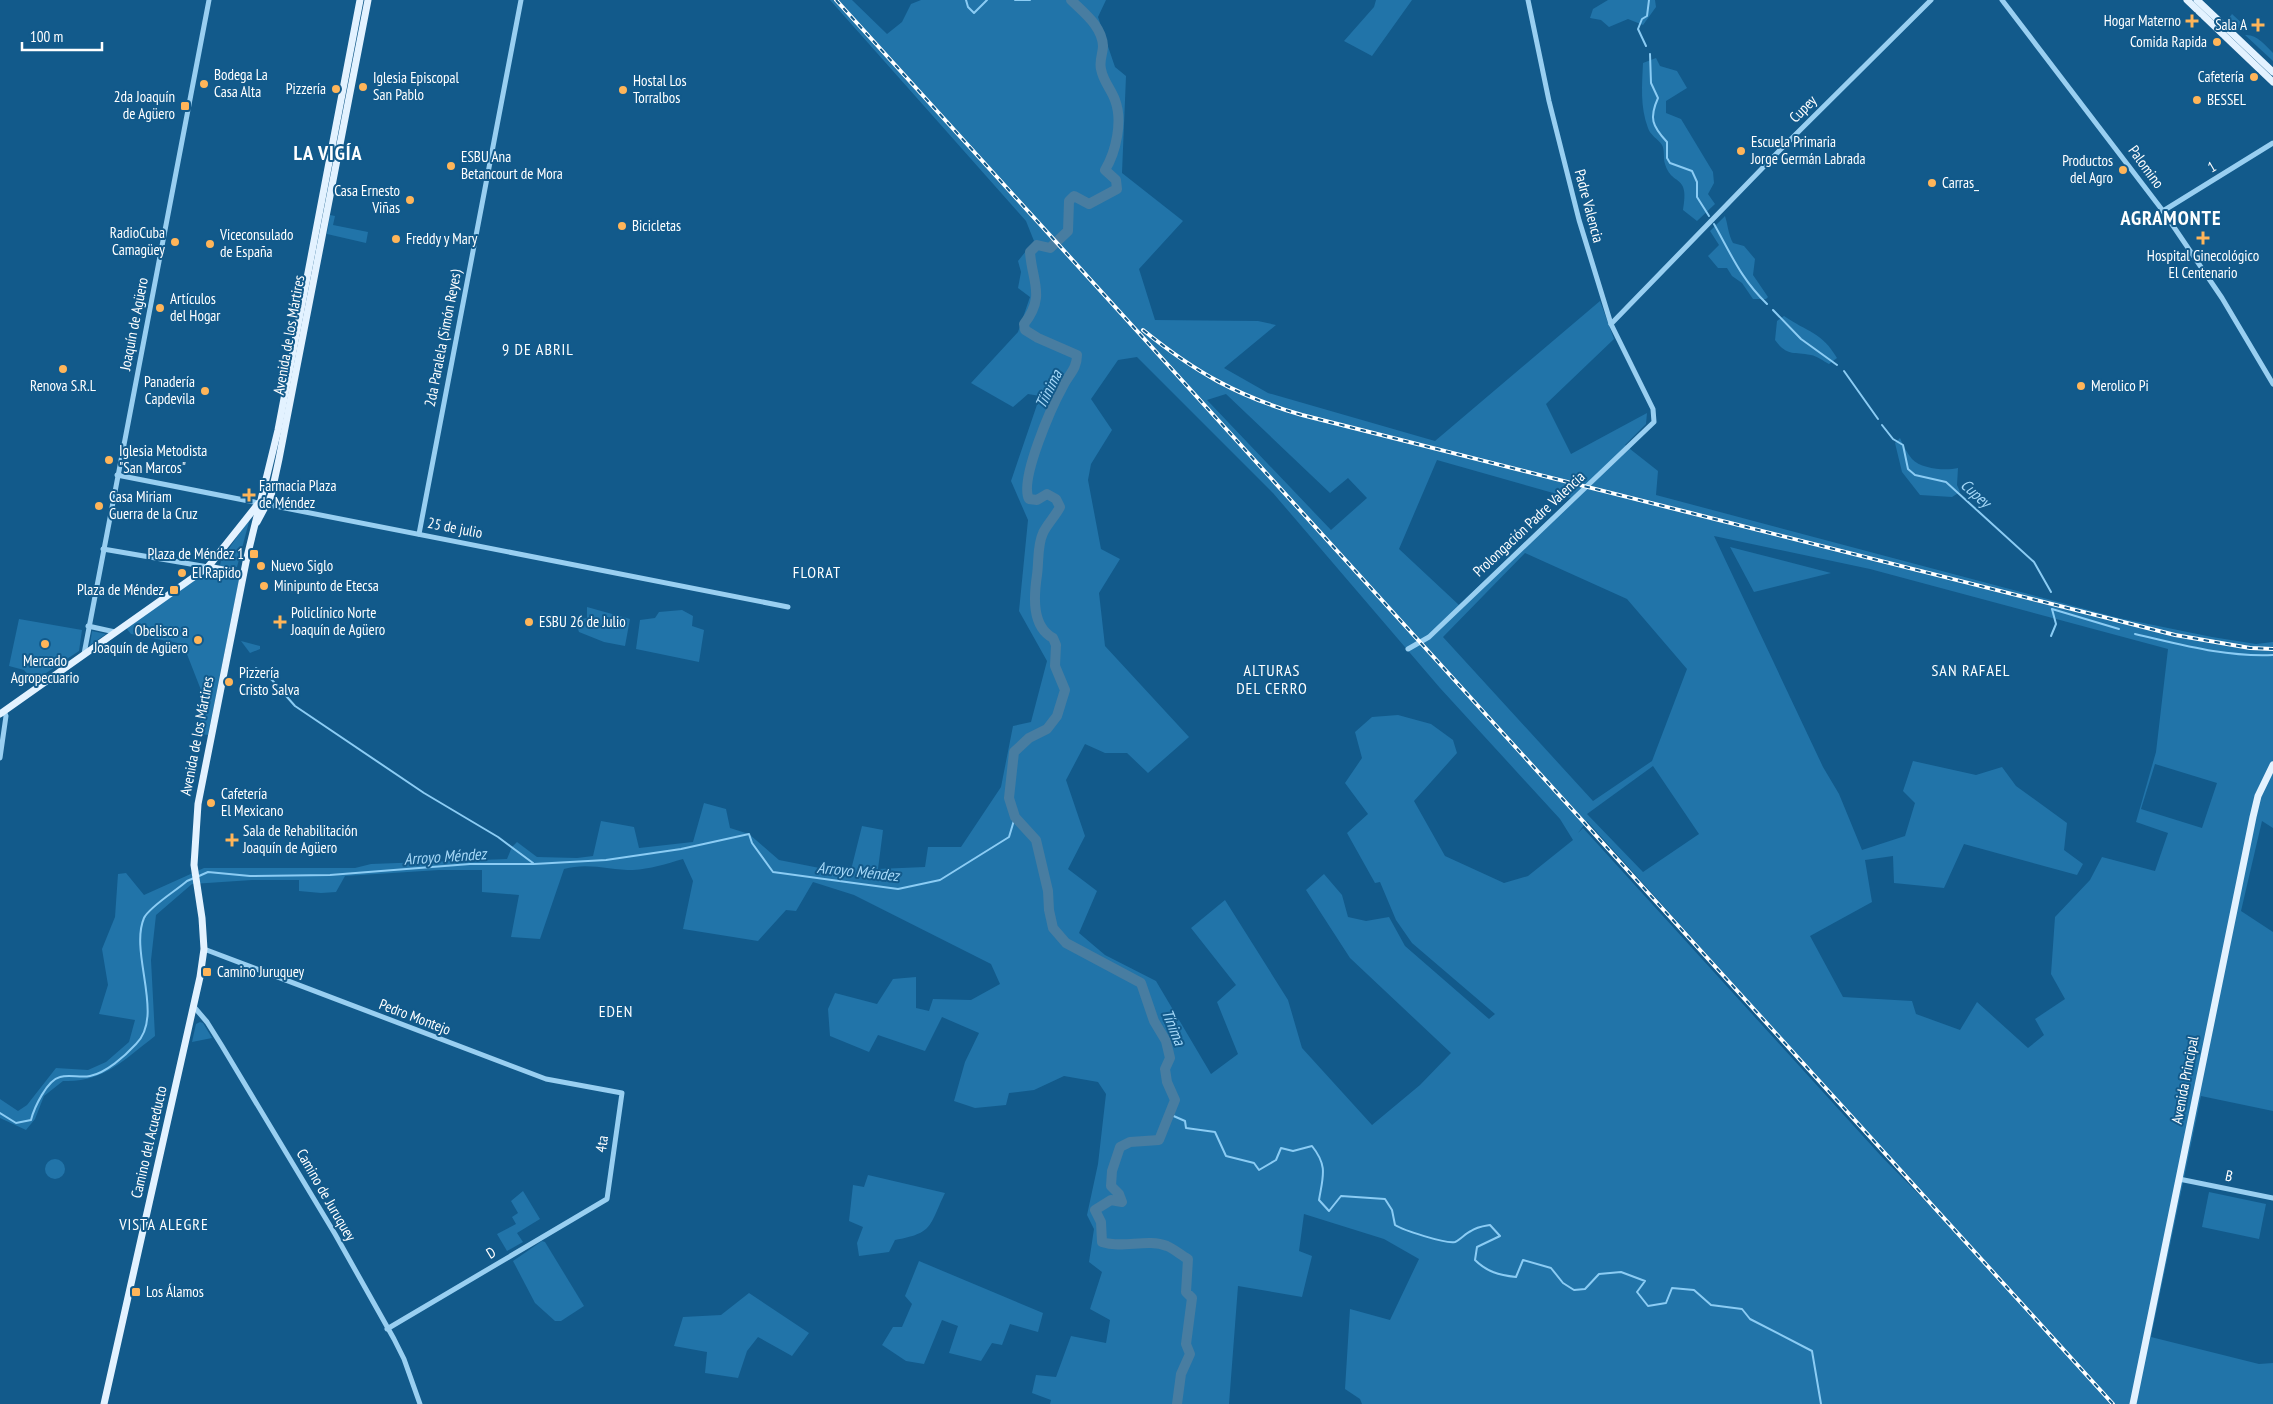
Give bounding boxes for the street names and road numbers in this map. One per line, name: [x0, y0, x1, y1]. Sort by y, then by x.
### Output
street label: Cupey: [1785, 91, 1821, 126]
street label: Palomino: [2124, 142, 2168, 192]
street label: 1: [2204, 157, 2219, 176]
street label: Padre Valencia: [1571, 167, 1608, 245]
street label: 2da Paralela (Simón Reyes): [420, 267, 465, 408]
street label: Avenida de los Mártires: [269, 274, 308, 396]
street label: Joaquín de Agüero: [115, 276, 152, 373]
street label: Prolongación Padre Valencia: [1469, 467, 1589, 580]
street label: 25 de julio: [426, 513, 484, 542]
street label: Avenida de los Mártires: [176, 675, 217, 797]
street label: Pedro Montejo: [377, 994, 454, 1039]
street label: Avenida Principal: [2167, 1034, 2202, 1125]
street label: Camino del Acueducto: [126, 1084, 171, 1200]
street label: 4ta: [591, 1134, 612, 1154]
street label: Camino de Juruquey: [292, 1145, 361, 1244]
street label: B: [2224, 1165, 2235, 1186]
street label: D: [482, 1242, 499, 1263]

